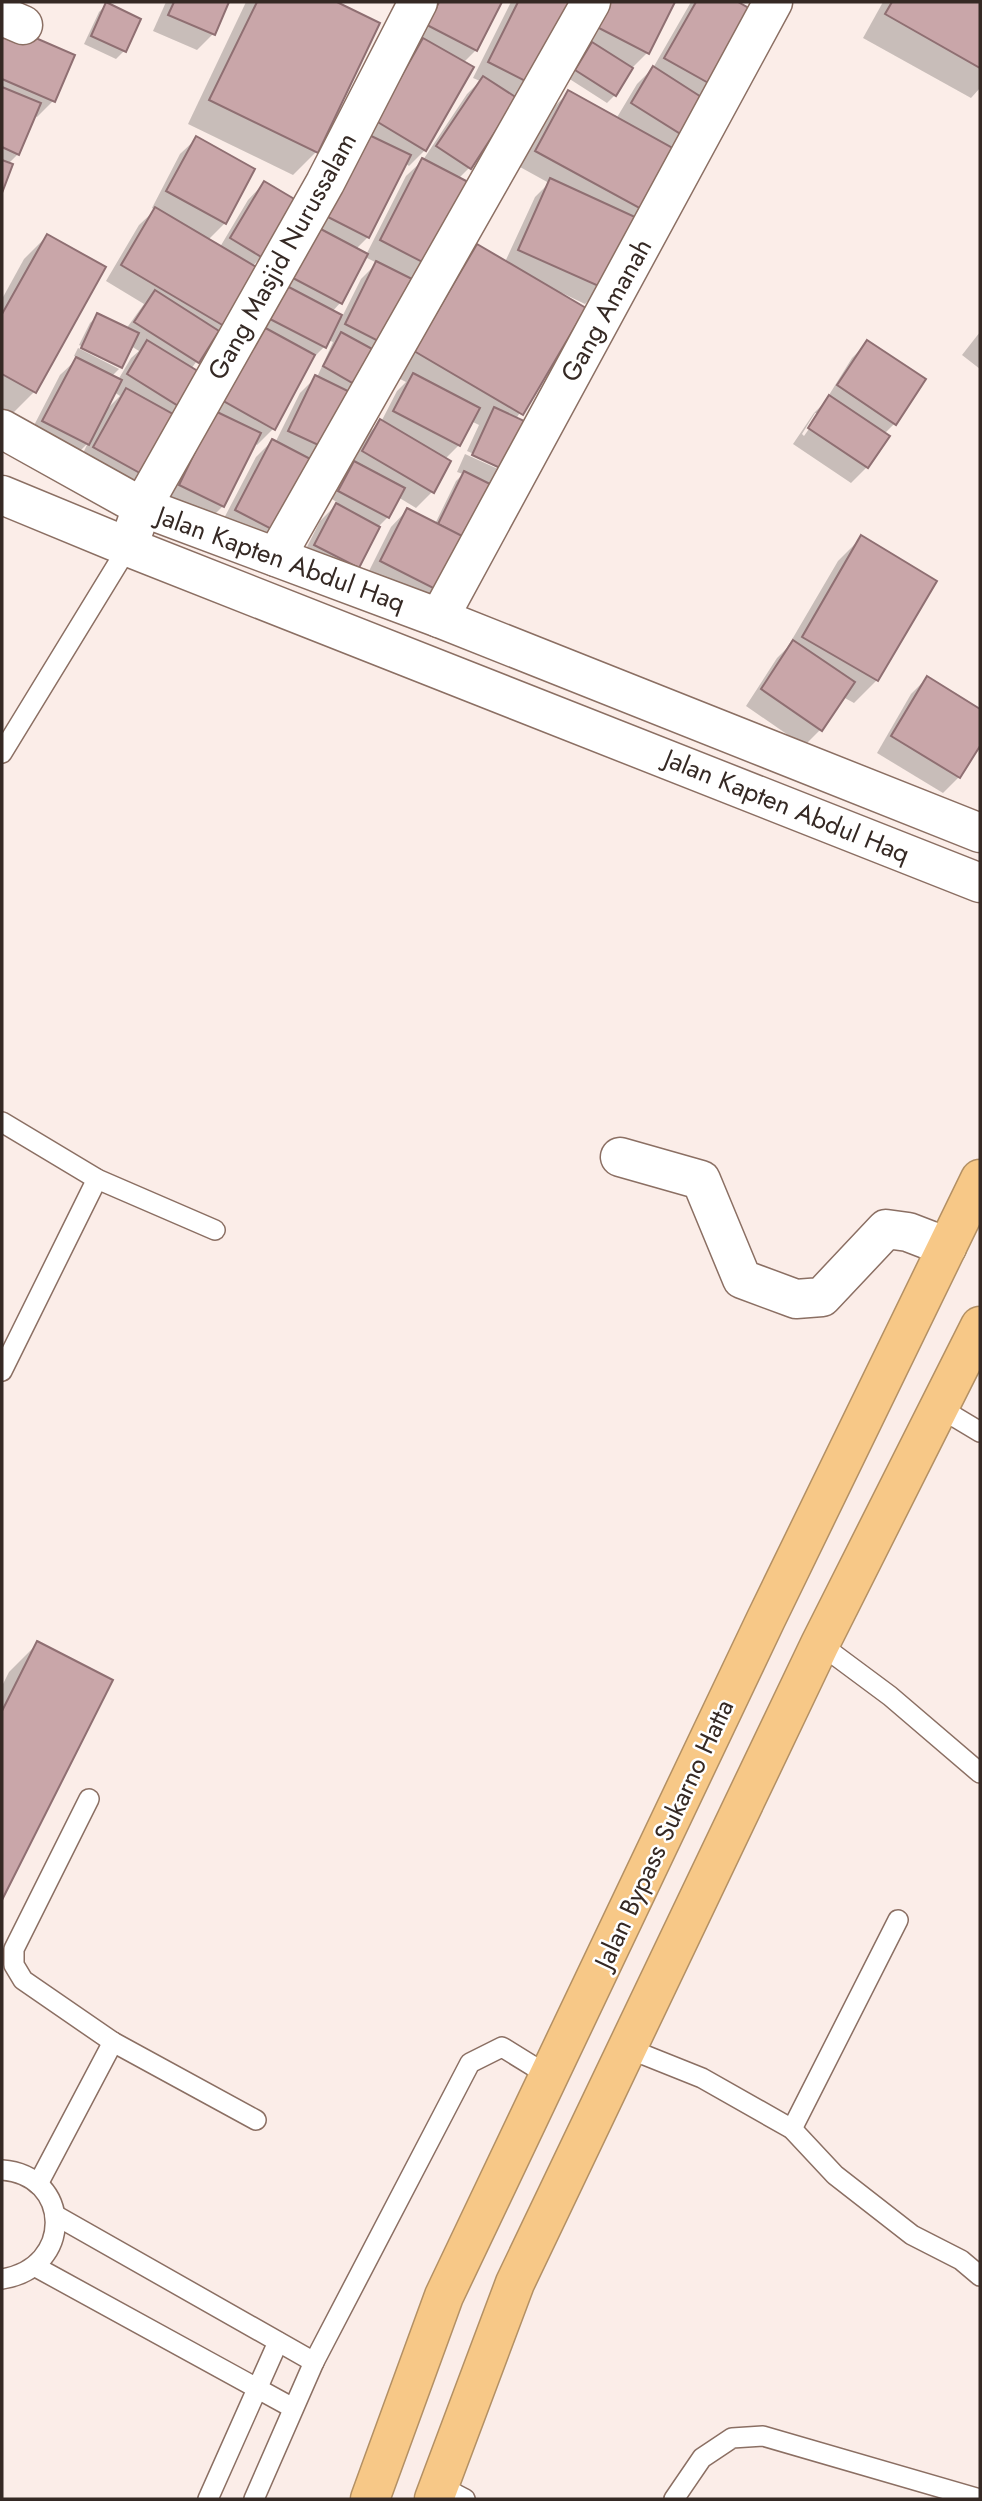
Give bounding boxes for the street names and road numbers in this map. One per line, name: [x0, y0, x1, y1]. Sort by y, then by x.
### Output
street label: Gang Masjid Nurussalam: [198, 125, 366, 387]
street label: Gang Amanah: [551, 231, 661, 389]
street label: Jalan Kapten Abdul Haq: [149, 495, 411, 622]
street label: Jalan Kapten Abdul Haq: [656, 738, 916, 873]
street label: Jalan Bypass Sukarno Hatta: [584, 1693, 743, 1978]

